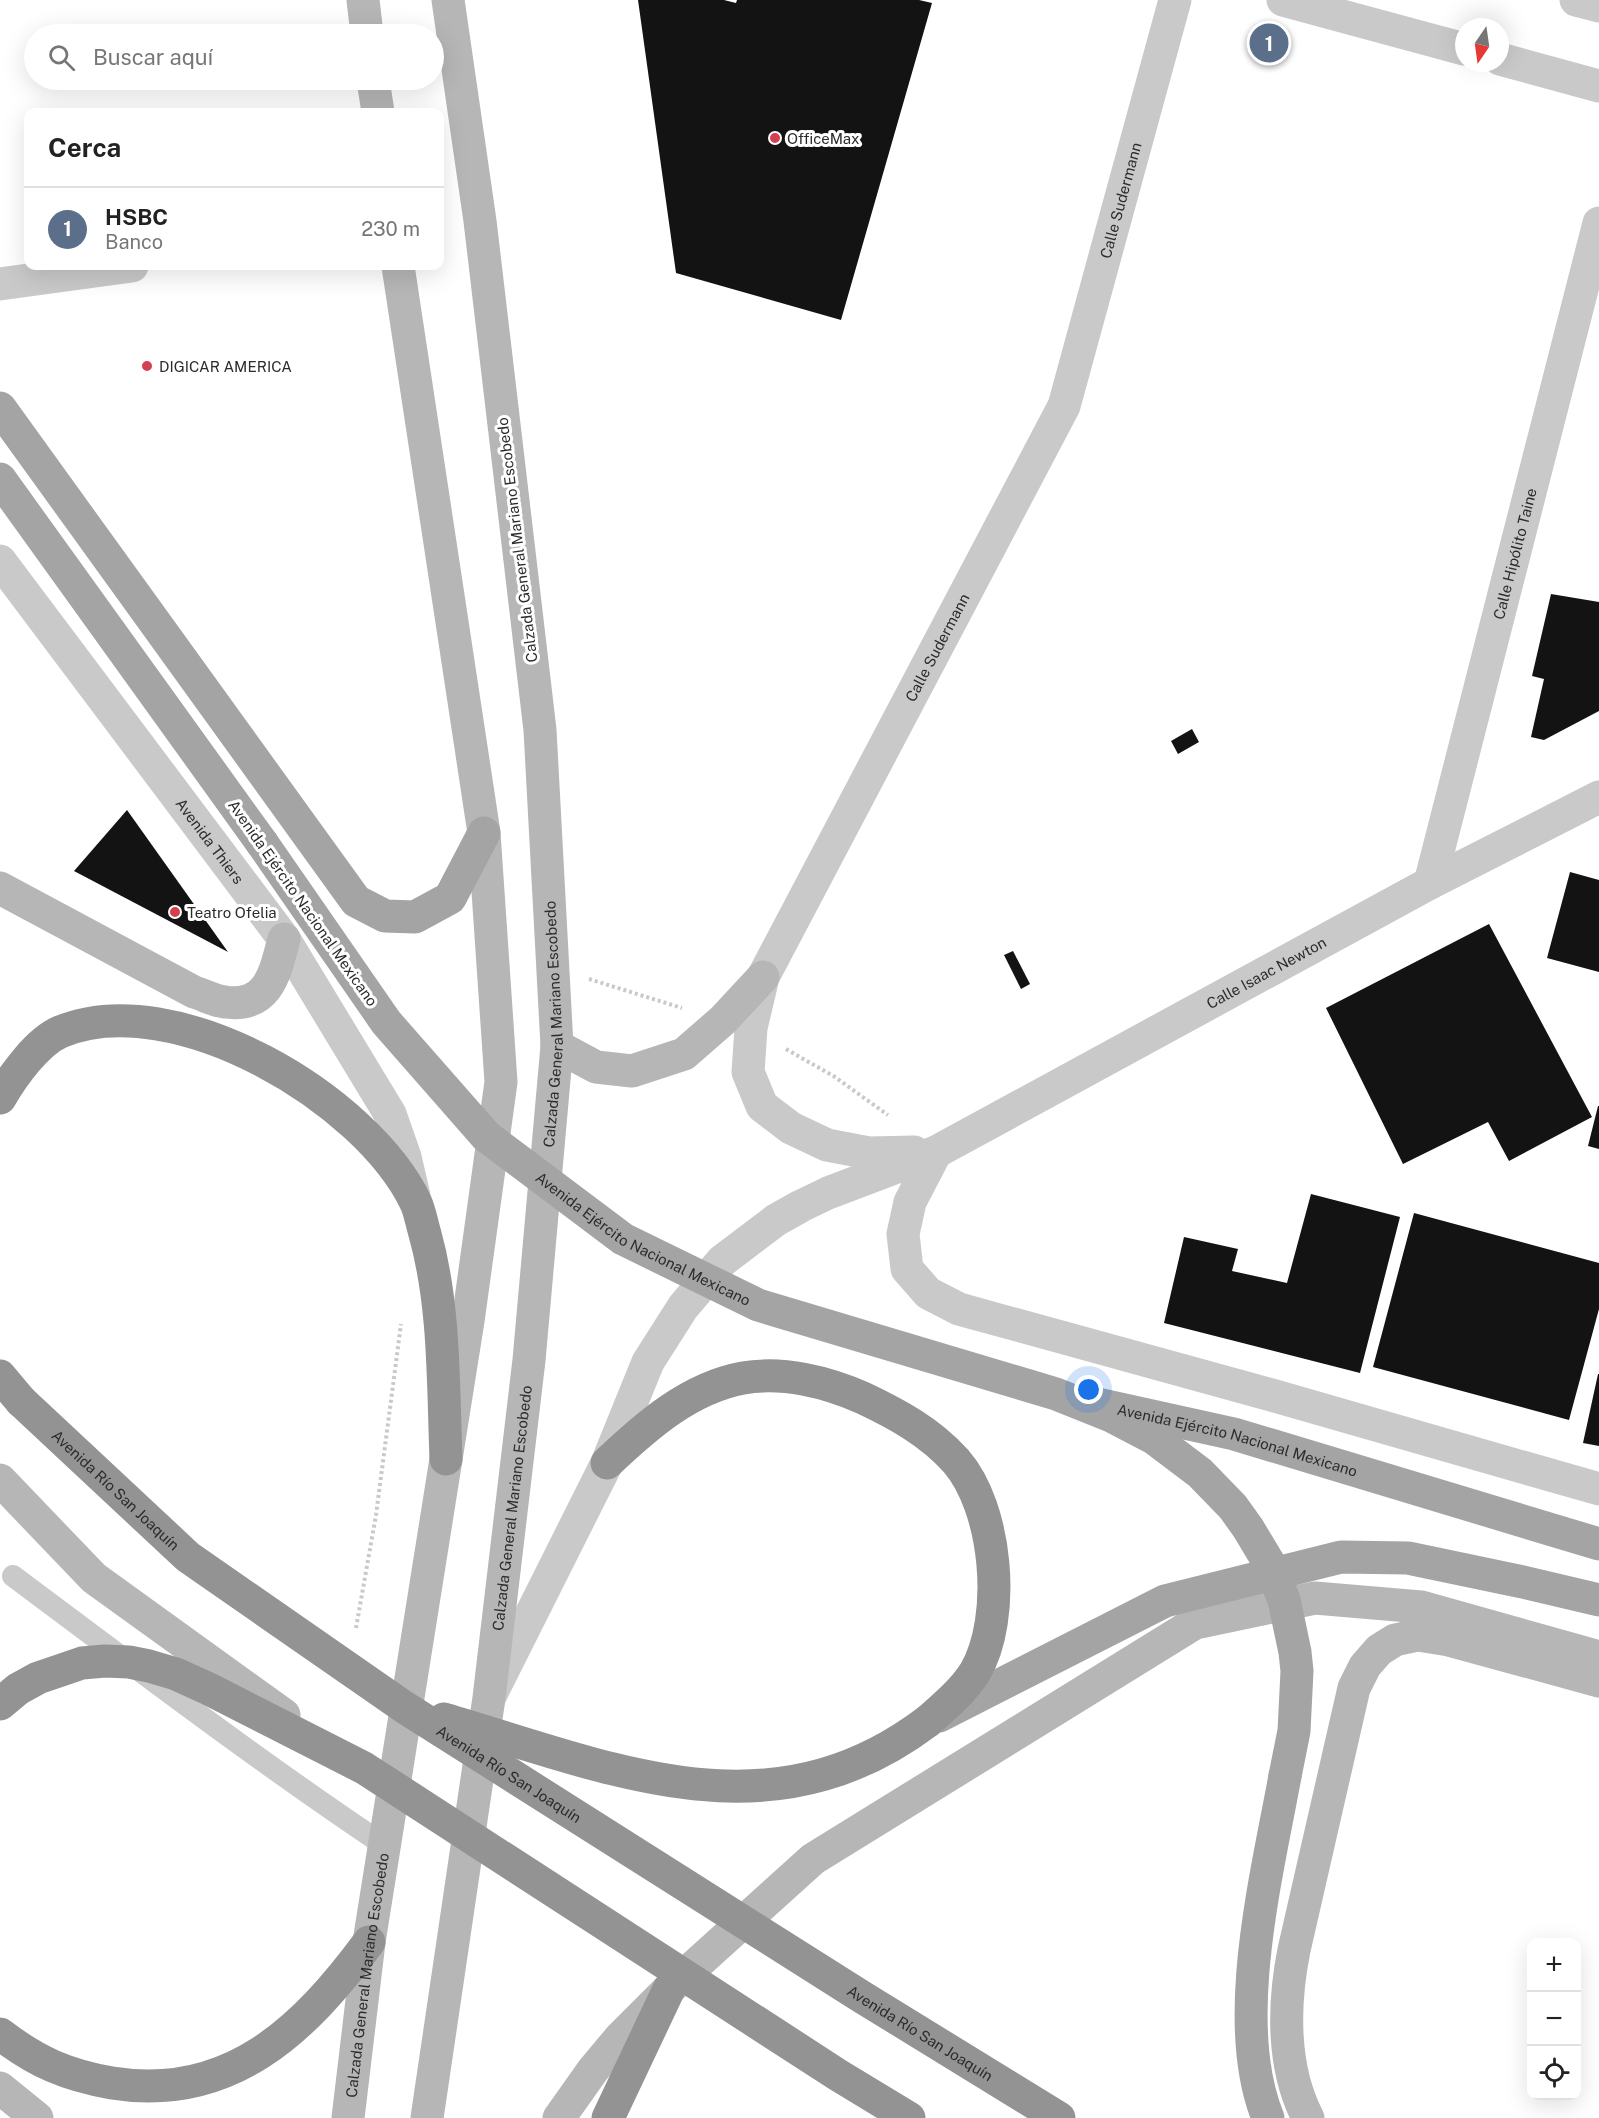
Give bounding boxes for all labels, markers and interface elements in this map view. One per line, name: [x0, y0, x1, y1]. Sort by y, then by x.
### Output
north arrow: [1455, 18, 1509, 72]
pin: 1: [1250, 20, 1288, 66]
search box: [24, 24, 444, 90]
icon: search: [45, 41, 78, 74]
text: Buscar aquí: [93, 44, 213, 70]
place label: OfficeMax: [787, 130, 859, 147]
marker: OfficeMax: [768, 131, 782, 145]
text: Cerca: [48, 132, 121, 163]
street label: Calle Sudermann: [1096, 140, 1144, 260]
text: HSBC: [105, 204, 168, 230]
text: 1: [63, 217, 72, 241]
text: 230 m: [361, 217, 420, 241]
text: Banco: [105, 230, 163, 254]
place label: DIGICAR AMERICA: [159, 358, 292, 375]
marker: DIGICAR AMERICA: [140, 359, 154, 373]
street label: Calzada General Mariano Escobedo: [494, 417, 540, 663]
street label: Calle Hipólito Taine: [1489, 486, 1539, 621]
street label: Calle Sudermann: [901, 590, 972, 704]
street label: Avenida Thiers: [173, 795, 248, 887]
street label: Avenida Ejército Nacional Mexicano: [225, 797, 381, 1009]
street label: Calzada General Mariano Escobedo: [540, 901, 566, 1148]
place label: Teatro Ofelia: [187, 904, 277, 921]
marker: Teatro Ofelia: [168, 905, 182, 919]
street label: Calle Isaac Newton: [1203, 933, 1329, 1012]
street label: Avenida Ejército Nacional Mexicano: [533, 1168, 753, 1309]
your location: [1074, 1375, 1103, 1404]
street label: Calzada General Mariano Escobedo: [489, 1384, 534, 1631]
street label: Avenida Ejército Nacional Mexicano: [1116, 1400, 1360, 1479]
street label: Avenida Río San Joaquín: [49, 1426, 183, 1553]
street label: Avenida Río San Joaquín: [434, 1721, 585, 1826]
street label: Calzada General Mariano Escobedo: [342, 1852, 392, 2099]
map controls: [1527, 1938, 1581, 2100]
button: +: [1527, 1938, 1581, 1992]
street label: Avenida Río San Joaquín: [844, 1981, 996, 2084]
button: −: [1527, 1992, 1581, 2046]
button: locate: [1527, 2046, 1581, 2100]

